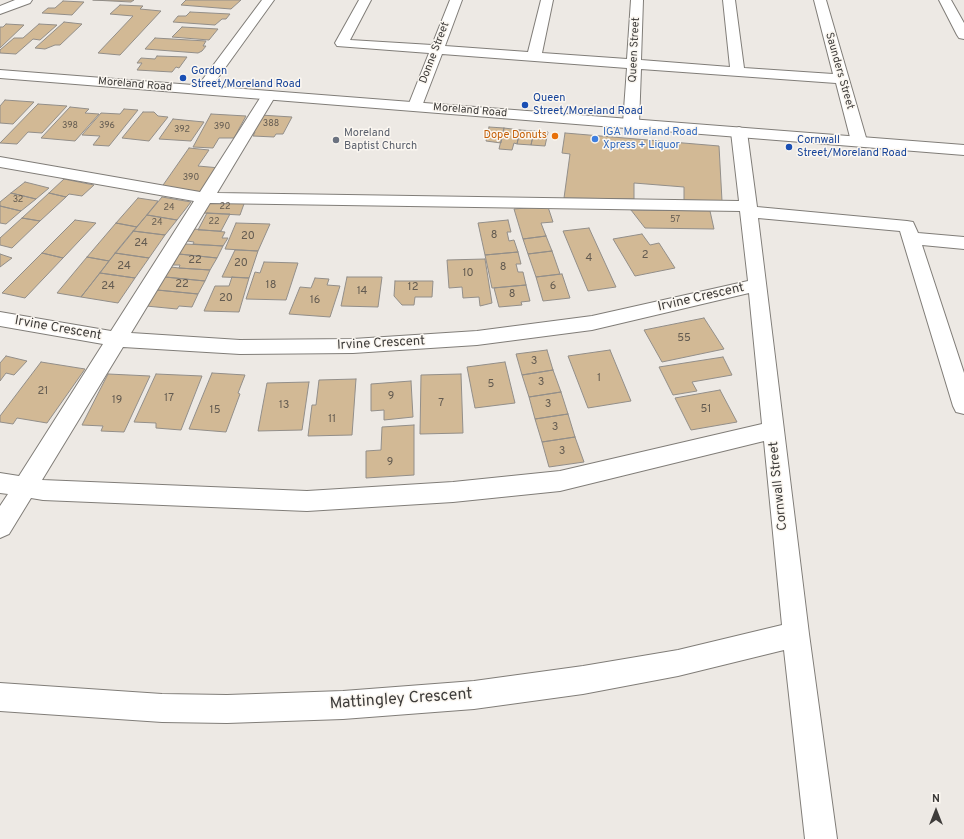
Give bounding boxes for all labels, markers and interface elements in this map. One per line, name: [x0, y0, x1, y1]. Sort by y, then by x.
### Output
street label: Queen Street: [627, 17, 643, 83]
street label: Donne Street: [417, 20, 453, 86]
street label: Saunders Street: [822, 31, 856, 111]
place label: Gordon Street/Moreland Road: [191, 65, 301, 91]
marker: Gordon Street/Moreland Road: [178, 73, 188, 83]
street label: Moreland Road: [97, 75, 173, 95]
place label: Queen Street/Moreland Road: [533, 92, 643, 118]
marker: Queen Street/Moreland Road: [520, 100, 530, 110]
street label: Moreland Road: [432, 101, 508, 121]
house number: 388: [263, 119, 279, 129]
house number: 398: [62, 121, 78, 131]
house number: 396: [99, 121, 115, 131]
house number: 390: [214, 122, 230, 132]
house number: 392: [174, 125, 190, 135]
place label: IGA Moreland Road Xpress + Liquor: [603, 126, 698, 152]
place label: Moreland Baptist Church: [344, 127, 417, 153]
place label: Dope Donuts: [484, 129, 547, 143]
marker: Dope Donuts: [550, 131, 560, 141]
marker: IGA Moreland Road Xpress + Liquor: [590, 134, 600, 144]
place label: Cornwall Street/Moreland Road: [797, 134, 907, 160]
marker: Moreland Baptist Church: [331, 135, 341, 145]
marker: Cornwall Street/Moreland Road: [784, 142, 794, 152]
house number: 390: [183, 173, 199, 183]
house number: 32: [13, 195, 23, 205]
house number: 22: [219, 202, 231, 212]
house number: 24: [163, 203, 175, 213]
house number: 57: [670, 215, 680, 225]
house number: 22: [208, 217, 220, 227]
house number: 24: [151, 218, 163, 228]
house number: 8: [491, 229, 497, 243]
house number: 20: [241, 230, 255, 244]
house number: 24: [134, 237, 148, 251]
house number: 2: [642, 249, 648, 263]
house number: 4: [586, 252, 592, 266]
house number: 22: [188, 254, 202, 268]
house number: 20: [234, 257, 248, 271]
house number: 24: [117, 260, 131, 274]
house number: 8: [500, 261, 506, 275]
house number: 10: [462, 267, 474, 281]
house number: 22: [175, 278, 189, 292]
house number: 18: [266, 279, 276, 293]
house number: 24: [101, 280, 115, 294]
house number: 6: [550, 280, 556, 294]
street label: Irvine Crescent: [656, 280, 746, 316]
house number: 12: [408, 281, 418, 295]
house number: 14: [357, 285, 367, 299]
house number: 8: [509, 288, 515, 302]
house number: 20: [219, 292, 233, 306]
house number: 16: [310, 294, 320, 308]
street label: Irvine Crescent: [13, 314, 103, 344]
house number: 55: [677, 332, 691, 346]
street label: Irvine Crescent: [337, 334, 425, 354]
house number: 3: [531, 355, 537, 369]
house number: 1: [597, 372, 601, 386]
house number: 3: [538, 376, 544, 390]
house number: 5: [488, 378, 494, 392]
house number: 21: [38, 385, 48, 399]
house number: 9: [388, 390, 394, 404]
house number: 17: [164, 392, 174, 406]
house number: 19: [112, 394, 122, 408]
house number: 7: [438, 397, 444, 411]
house number: 3: [545, 398, 551, 412]
house number: 13: [279, 399, 289, 413]
house number: 51: [701, 403, 711, 417]
house number: 15: [210, 404, 220, 418]
house number: 11: [328, 413, 336, 427]
house number: 3: [552, 421, 558, 435]
street label: Cornwall Street: [767, 441, 791, 531]
house number: 3: [559, 445, 565, 459]
house number: 9: [387, 456, 393, 470]
street label: Mattingley Crescent: [329, 685, 473, 715]
north arrow: [916, 791, 956, 831]
text: N: [932, 792, 940, 806]

